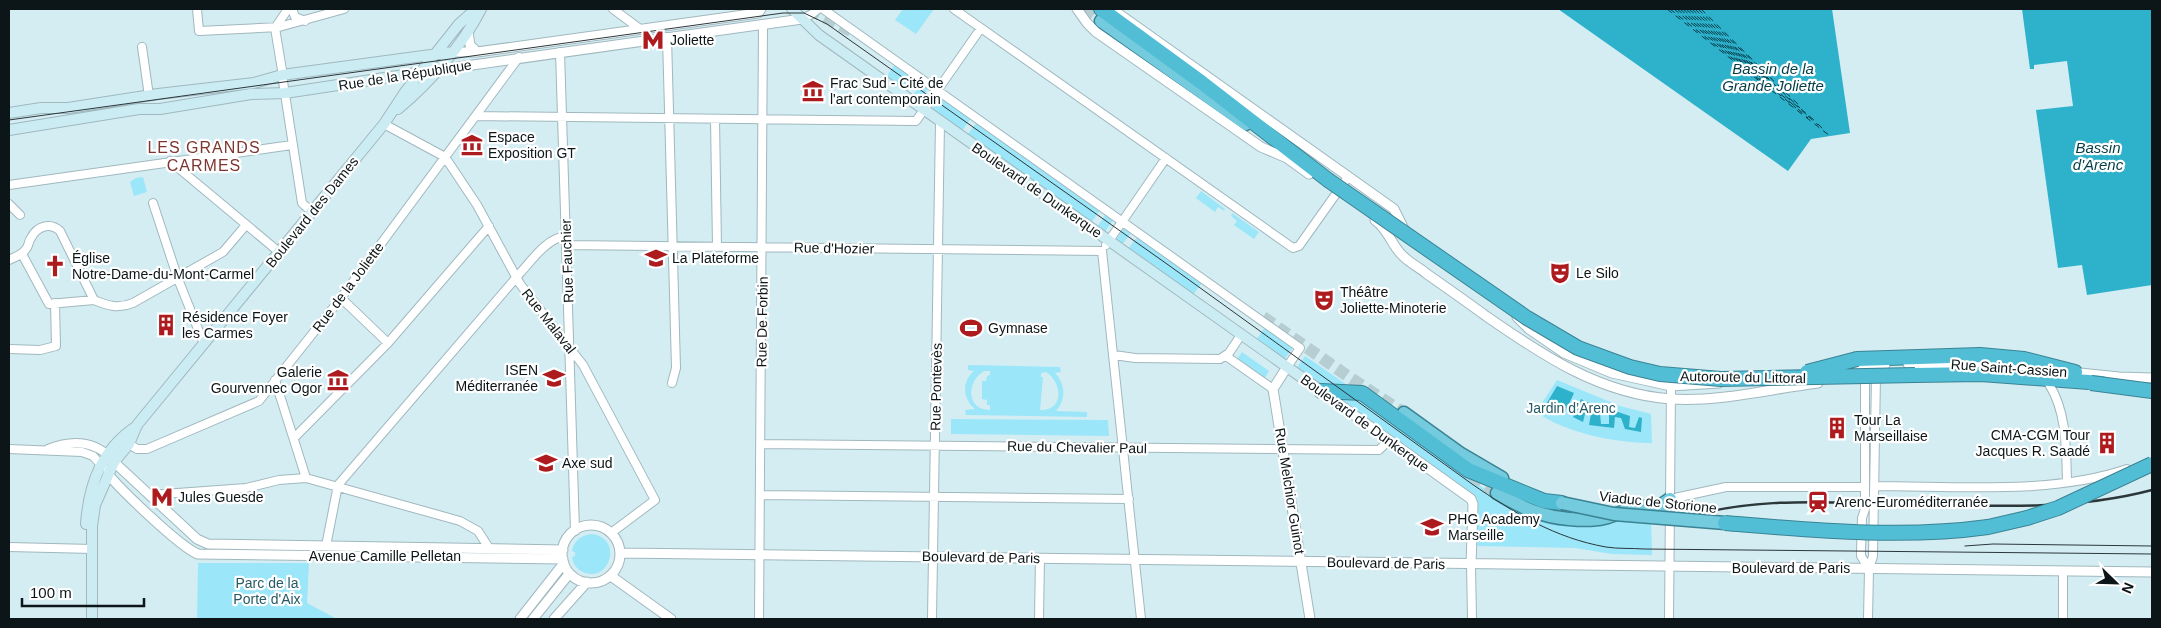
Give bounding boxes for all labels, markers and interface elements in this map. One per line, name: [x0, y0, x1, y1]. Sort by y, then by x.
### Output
metro station icon: Joliette: [640, 27, 666, 53]
place label: Joliette: [670, 32, 715, 48]
street label: Rue de la République: [337, 57, 473, 93]
water label: Bassin de la Grande Joliette: [1722, 60, 1824, 94]
place label: Frac Sud - Cité de l'art contemporain: [830, 75, 944, 107]
museum icon: Frac Sud - Cité de l'art contemporain: [800, 78, 826, 104]
place label: Espace Exposition GT: [488, 129, 576, 161]
museum icon: Espace Exposition GT: [459, 132, 485, 158]
district label: LES GRANDS CARMES: [147, 139, 261, 174]
street label: Boulevard de Dunkerque: [969, 139, 1105, 241]
water label: Bassin d'Arenc: [2073, 139, 2124, 173]
street label: Boulevard des Dames: [262, 153, 362, 271]
street label: Rue Fauchier: [558, 218, 576, 303]
street label: Rue de la Joliette: [309, 239, 387, 335]
street label: Rue d'Hozier: [794, 239, 875, 257]
school or university icon: La Plateforme: [643, 245, 669, 271]
place label: Église Notre-Dame-du-Mont-Carmel: [72, 250, 254, 282]
place label: La Plateforme: [672, 250, 759, 266]
church icon: Église Notre-Dame-du-Mont-Carmel: [42, 253, 68, 279]
theatre icon: Le Silo: [1547, 260, 1573, 286]
place label: Le Silo: [1576, 265, 1619, 281]
street label: Rue De Forbin: [753, 276, 771, 368]
place label: Théâtre Joliette-Minoterie: [1340, 284, 1447, 316]
street label: Rue Malaval: [519, 285, 579, 357]
theatre icon: Théâtre Joliette-Minoterie: [1311, 287, 1337, 313]
place label: Résidence Foyer les Carmes: [182, 309, 288, 341]
building icon: Résidence Foyer les Carmes: [153, 312, 179, 338]
sports icon: Gymnase: [958, 315, 984, 341]
place label: Gymnase: [988, 320, 1048, 336]
street label: Rue Pontevès: [927, 343, 945, 431]
street label: Rue Saint-Cassien: [1950, 356, 2068, 380]
place label: ISEN Méditerranée: [456, 362, 538, 394]
place label: Galerie Gourvennec Ogor: [211, 364, 322, 396]
school or university icon: ISEN Méditerranée: [541, 365, 567, 391]
museum icon: Galerie Gourvennec Ogor: [325, 367, 351, 393]
street label: Autoroute du Littoral: [1680, 368, 1806, 386]
street label: Boulevard de Dunkerque: [1298, 371, 1433, 475]
park label: Jardin d’Arenc: [1526, 400, 1616, 416]
place label: Tour La Marseillaise: [1854, 412, 1928, 444]
building icon: Tour La Marseillaise: [1824, 415, 1850, 441]
street label: Rue Melchior Guinot: [1272, 427, 1308, 555]
place label: CMA-CGM Tour Jacques R. Saadé: [1976, 427, 2090, 459]
building icon: CMA-CGM Tour Jacques R. Saadé: [2094, 430, 2120, 456]
street label: Rue du Chevalier Paul: [1007, 438, 1147, 456]
school or university icon: Axe sud: [533, 450, 559, 476]
place label: Axe sud: [562, 455, 613, 471]
metro station icon: Jules Guesde: [149, 484, 175, 510]
street label: Viaduc de Storione: [1598, 488, 1718, 516]
place label: Jules Guesde: [178, 489, 264, 505]
station icon: Arenc-Euroméditerranée: [1805, 489, 1831, 515]
place label: Arenc-Euroméditerranée: [1835, 494, 1989, 510]
place label: PHG Academy Marseille: [1448, 511, 1540, 543]
school or university icon: PHG Academy Marseille: [1419, 514, 1445, 540]
street label: Avenue Camille Pelletan: [309, 548, 461, 564]
street label: Boulevard de Paris: [922, 548, 1040, 566]
street label: Boulevard de Paris: [1327, 554, 1445, 572]
north arrow: [2091, 558, 2141, 608]
street label: Boulevard de Paris: [1732, 560, 1850, 576]
park label: Parc de la Porte d'Aix: [233, 575, 301, 607]
scale bar: [22, 576, 145, 608]
text: N: [2119, 580, 2137, 596]
text: 100 m: [30, 584, 72, 601]

